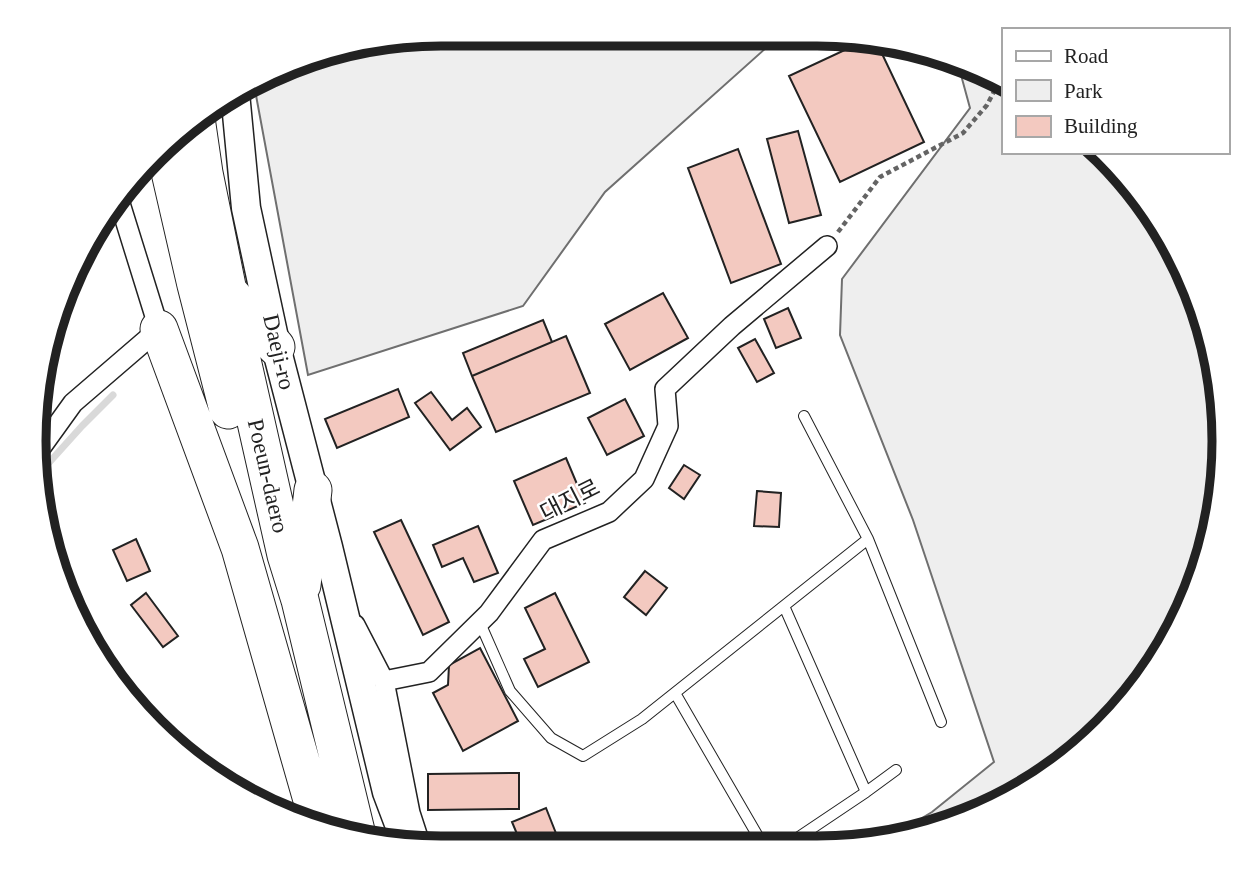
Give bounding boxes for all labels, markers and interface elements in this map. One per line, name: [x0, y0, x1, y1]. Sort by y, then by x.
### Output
legend: [1002, 28, 1229, 154]
text: Road: [1064, 44, 1109, 68]
text: Park: [1064, 79, 1103, 103]
text: Building: [1064, 114, 1138, 138]
street label: Daeji-ro: [258, 312, 300, 392]
street label: Poeun-daero: [243, 417, 293, 535]
street label: 대지로: [536, 474, 604, 526]

